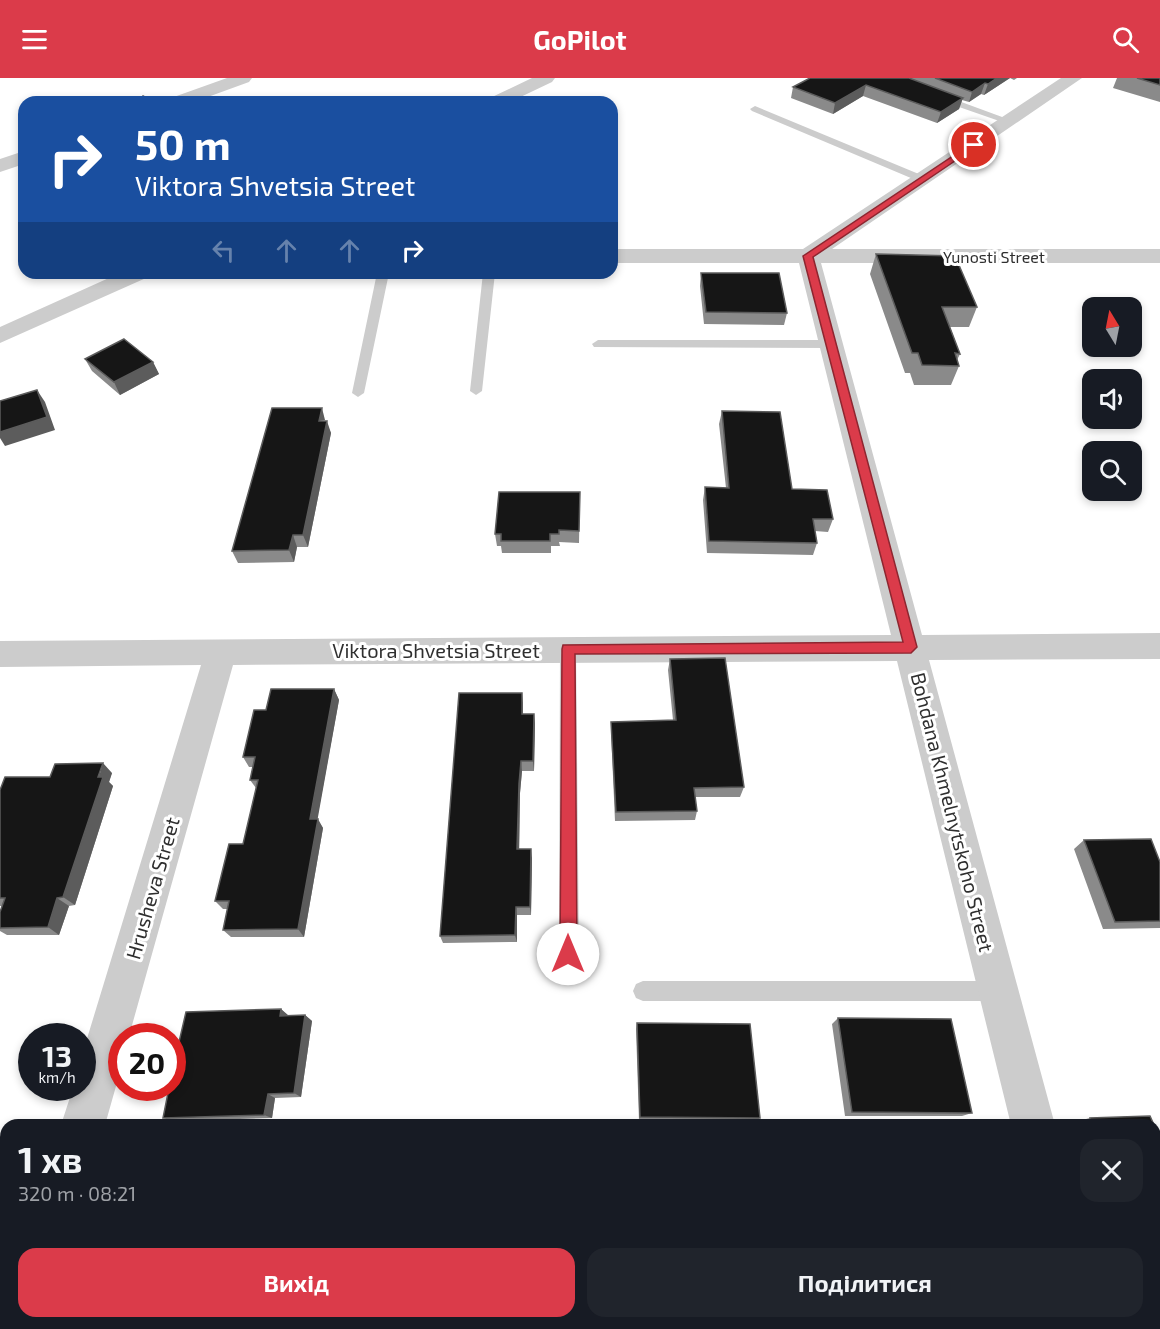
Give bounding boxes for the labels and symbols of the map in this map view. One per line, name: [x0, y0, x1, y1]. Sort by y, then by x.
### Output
pin: [948, 119, 999, 170]
street label: Yunosti Street: [943, 247, 1045, 266]
north arrow: [1082, 297, 1142, 357]
street label: Viktora Shvetsia Street: [332, 638, 540, 662]
street label: Bohdana Khmelnytskoho Street: [907, 670, 999, 954]
street label: Hrusheva Street: [120, 814, 184, 962]
position arrow: [536, 922, 600, 986]
speed limit sign: 20: [108, 1023, 186, 1101]

